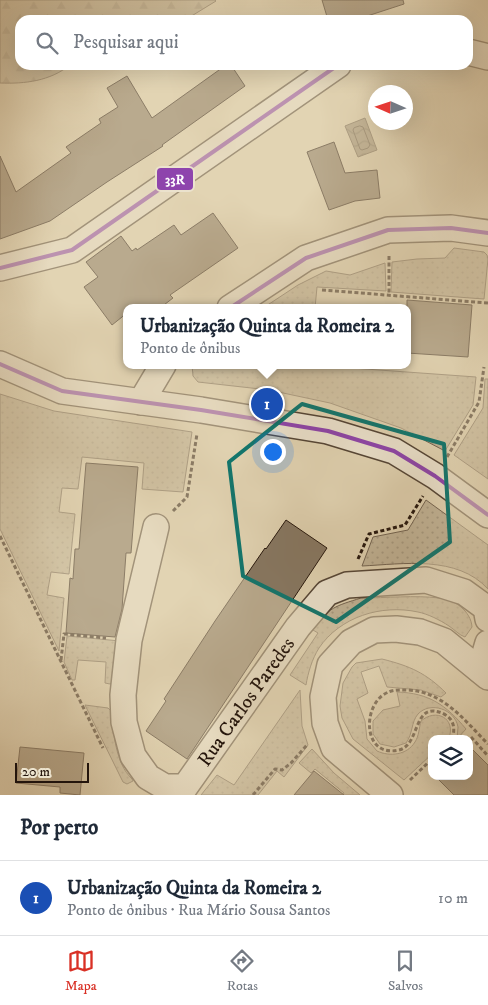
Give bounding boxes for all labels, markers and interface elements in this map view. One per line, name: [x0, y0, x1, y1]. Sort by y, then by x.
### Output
search box: [15, 15, 473, 70]
icon: search: [33, 29, 61, 57]
text: Pesquisar aqui: [73, 31, 179, 54]
north arrow: [368, 85, 413, 130]
line badge: 33R: [156, 167, 194, 191]
text: 33R: [165, 171, 186, 189]
popup: [123, 304, 411, 369]
text: Urbanização Quinta da Romeira 2: [140, 315, 394, 338]
text: Ponto de ônibus: [140, 338, 240, 358]
pin: 1: [251, 385, 283, 423]
your location: [260, 439, 286, 465]
street label: Rua Carlos Paredes: [192, 633, 301, 772]
map controls: [428, 735, 473, 780]
button: layers: [428, 735, 473, 780]
scale bar: [15, 760, 89, 783]
text: 20 m: [22, 763, 50, 781]
text: Por perto: [20, 815, 98, 841]
text: Urbanização Quinta da Romeira 2: [67, 877, 321, 900]
text: 1: [33, 888, 39, 908]
text: 10 m: [438, 888, 468, 908]
text: Ponto de ônibus · Rua Mário Sousa Santos: [67, 900, 330, 920]
tab: Mapa: [65, 947, 97, 995]
tab: Rotas: [227, 947, 258, 995]
tab: Salvos: [388, 947, 423, 995]

